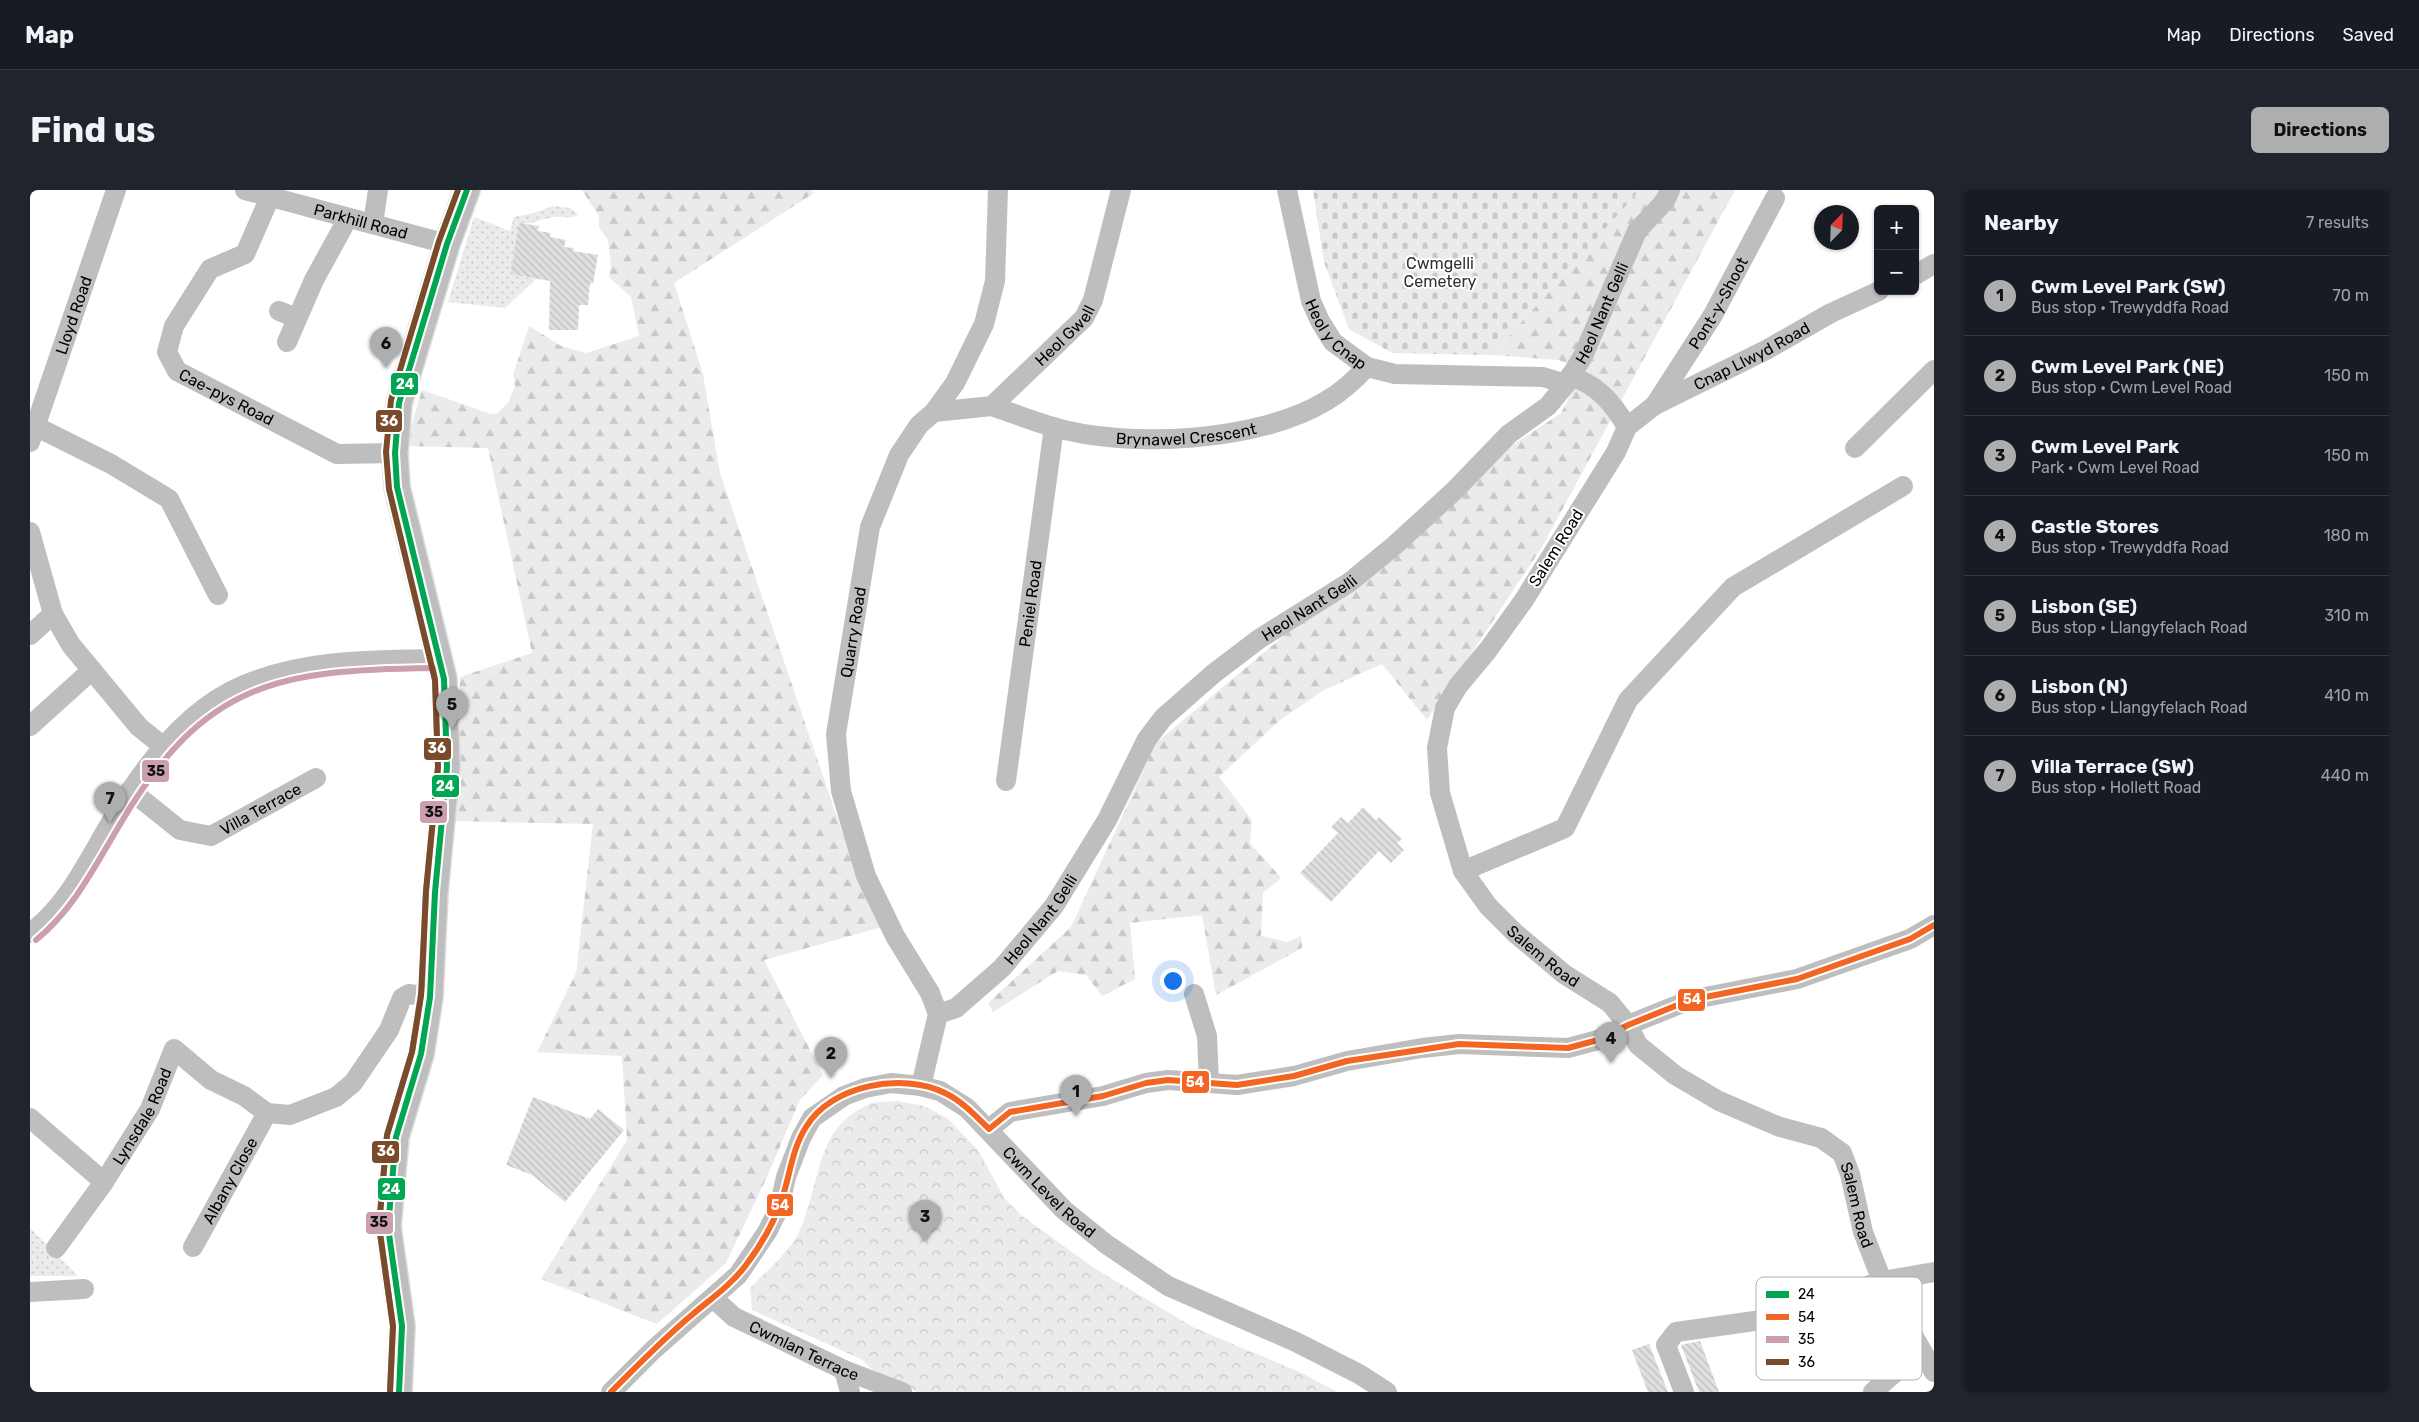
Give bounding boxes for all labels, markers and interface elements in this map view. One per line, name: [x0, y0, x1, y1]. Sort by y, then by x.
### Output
text: Map: [25, 21, 74, 49]
text: Map: [2166, 24, 2201, 46]
text: Directions: [2229, 24, 2315, 46]
text: Saved: [2343, 24, 2394, 46]
button: Directions: [2251, 107, 2389, 153]
text: Find us: [30, 109, 155, 151]
street label: Parkhill Road: [312, 199, 410, 243]
north arrow: [1814, 205, 1859, 250]
map controls: [1874, 205, 1919, 295]
button: +: [1874, 205, 1919, 250]
text: Nearby: [1984, 210, 2059, 235]
text: 7 results: [2306, 213, 2369, 232]
button: −: [1874, 250, 1919, 295]
park label: Cwmgelli Cemetery: [1404, 254, 1477, 291]
street label: Pont-y-Shoot: [1684, 254, 1751, 352]
street label: Heol Nant Gelli: [1571, 259, 1632, 367]
street label: Lloyd Road: [51, 273, 95, 357]
text: Cwm Level Park (SW): [2031, 275, 2226, 298]
text: 1: [1996, 286, 2004, 305]
text: 70 m: [2332, 286, 2369, 305]
street label: Heol y Cnap: [1302, 296, 1371, 373]
text: Bus stop · Trewyddfa Road: [2031, 298, 2229, 317]
street label: Heol Gwell: [1031, 302, 1098, 369]
street label: Cnap Llwyd Road: [1690, 318, 1813, 394]
pin: 6: [370, 327, 402, 368]
text: Cwm Level Park (NE): [2031, 355, 2224, 378]
street label: Cae-pys Road: [176, 364, 277, 429]
text: 2: [1995, 366, 2005, 385]
text: 150 m: [2324, 366, 2369, 385]
line badge: 24: [390, 372, 419, 396]
text: 24: [396, 376, 415, 393]
text: Bus stop · Cwm Level Road: [2031, 378, 2232, 397]
line badge: 36: [375, 409, 403, 433]
text: 36: [380, 413, 398, 430]
street label: Brynawel Crescent: [1115, 419, 1258, 449]
text: Cwm Level Park: [2031, 435, 2179, 458]
text: 3: [1995, 446, 2005, 465]
text: 150 m: [2324, 446, 2369, 465]
text: Park · Cwm Level Road: [2031, 458, 2200, 477]
street label: Salem Road: [1525, 506, 1587, 590]
text: Castle Stores: [2031, 515, 2159, 538]
text: 4: [1995, 526, 2005, 545]
text: 180 m: [2324, 526, 2369, 545]
text: Bus stop · Trewyddfa Road: [2031, 538, 2229, 557]
street label: Peniel Road: [1015, 559, 1045, 648]
street label: Heol Nant Gelli: [1258, 571, 1361, 645]
street label: Quarry Road: [836, 585, 870, 679]
text: Lisbon (SE): [2031, 595, 2137, 618]
text: 5: [1995, 606, 2005, 625]
text: 310 m: [2325, 606, 2369, 625]
text: Bus stop · Llangyfelach Road: [2031, 618, 2248, 637]
text: Lisbon (N): [2031, 675, 2127, 698]
text: 6: [1995, 686, 2005, 705]
text: 410 m: [2324, 686, 2369, 705]
pin: 5: [436, 688, 468, 729]
text: Bus stop · Llangyfelach Road: [2031, 698, 2248, 717]
line badge: 36: [423, 737, 452, 761]
text: 36: [428, 740, 446, 757]
text: Villa Terrace (SW): [2031, 755, 2194, 778]
line badge: 35: [141, 759, 170, 783]
text: 35: [147, 763, 165, 780]
text: 7: [1995, 766, 2005, 785]
text: 440 m: [2321, 766, 2369, 785]
line badge: 24: [431, 774, 460, 798]
text: 24: [436, 778, 455, 795]
text: Bus stop · Hollett Road: [2031, 778, 2201, 797]
street label: Villa Terrace: [216, 779, 304, 839]
pin: 7: [94, 782, 126, 823]
line badge: 35: [419, 800, 448, 824]
text: 35: [425, 804, 443, 821]
street label: Heol Nant Gelli: [1000, 871, 1081, 968]
street label: Salem Road: [1503, 921, 1583, 991]
your location: [1160, 968, 1186, 994]
line badge: 54: [1677, 988, 1706, 1012]
text: 54: [1683, 991, 1702, 1008]
pin: 4: [1595, 1022, 1627, 1063]
pin: 2: [815, 1037, 847, 1078]
street label: Lynsdale Road: [108, 1065, 175, 1168]
line badge: 54: [1181, 1070, 1210, 1094]
text: 54: [1186, 1074, 1205, 1091]
pin: 1: [1060, 1075, 1092, 1116]
street label: Albany Close: [198, 1134, 261, 1227]
line badge: 36: [371, 1140, 400, 1164]
street label: Cwm Level Road: [999, 1142, 1100, 1241]
text: 36: [377, 1143, 395, 1160]
street label: Salem Road: [1837, 1159, 1878, 1250]
line badge: 24: [377, 1177, 406, 1201]
text: 24: [382, 1181, 401, 1198]
line badge: 54: [766, 1193, 794, 1217]
text: 54: [771, 1197, 790, 1214]
pin: 3: [909, 1200, 941, 1241]
line badge: 35: [365, 1211, 394, 1235]
text: 35: [370, 1214, 388, 1231]
legend: [1756, 1277, 1922, 1380]
text: 24: [1798, 1286, 1815, 1303]
text: 54: [1798, 1309, 1815, 1326]
street label: Cwmlan Terrace: [746, 1316, 862, 1384]
text: 35: [1798, 1331, 1815, 1348]
text: 36: [1798, 1354, 1815, 1371]

